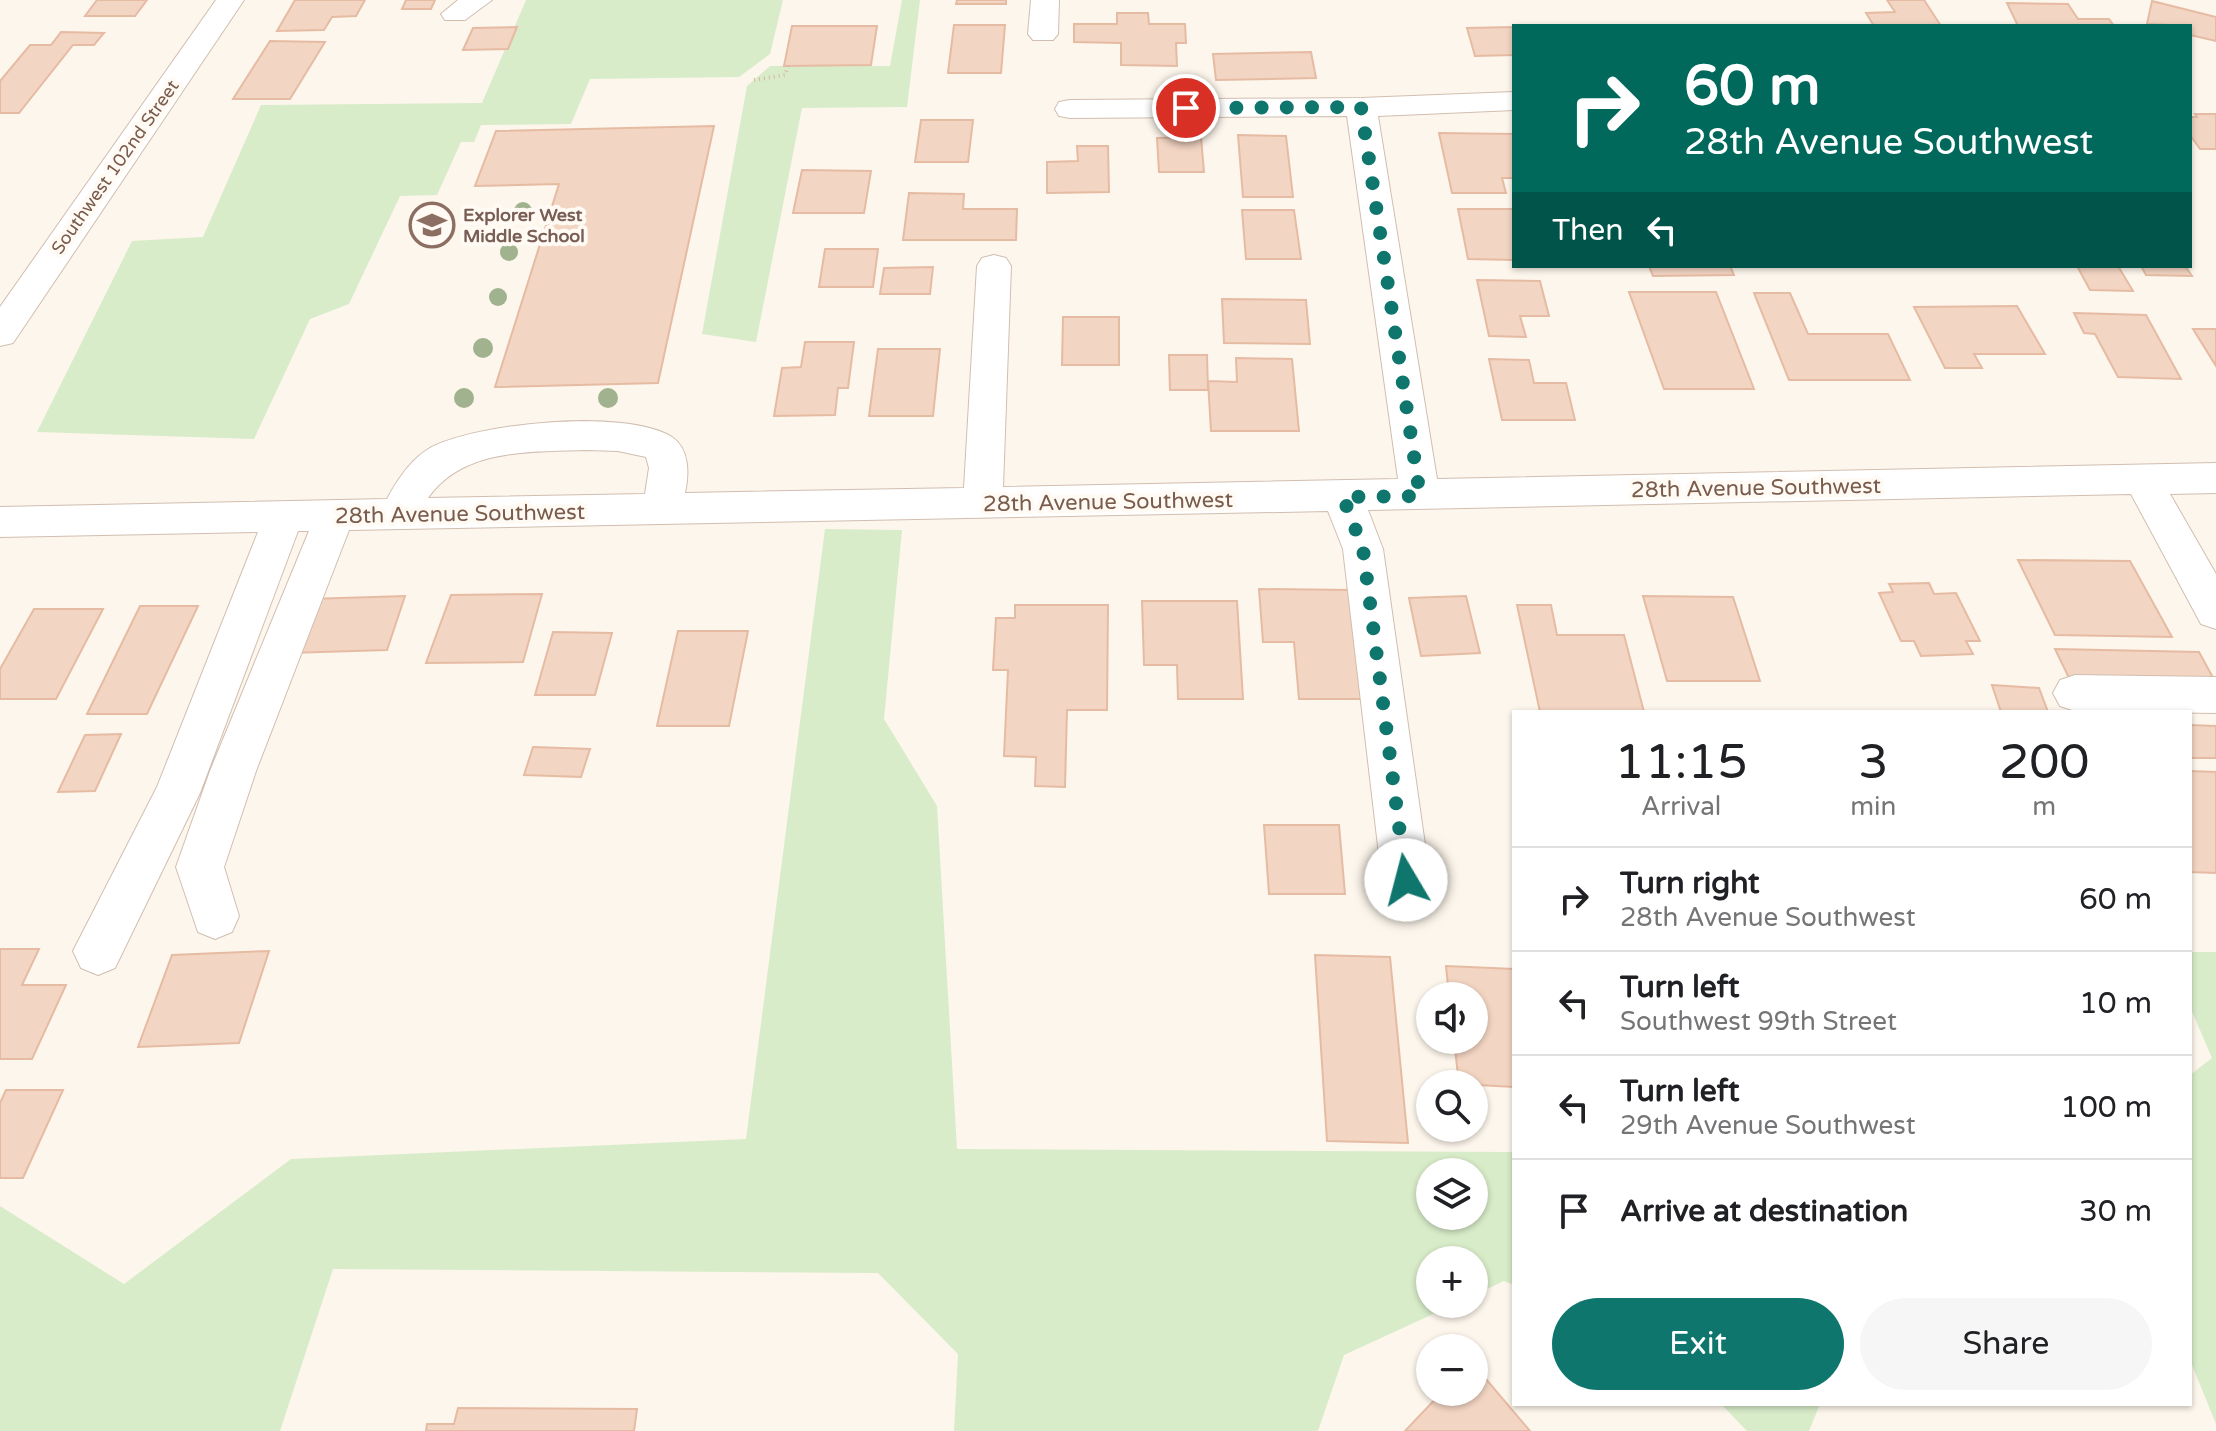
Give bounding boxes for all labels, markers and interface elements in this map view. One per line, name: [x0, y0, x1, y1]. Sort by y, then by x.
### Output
text: 60 m: [1684, 53, 1820, 120]
icon: right: [1552, 56, 1656, 160]
pin: [1152, 74, 1220, 142]
street label: Southwest 102nd Street: [46, 76, 184, 258]
icon: arrive: [1164, 86, 1208, 130]
text: 28th Avenue Southwest: [1684, 121, 2093, 164]
school or university icon: Explorer West Middle School: [408, 201, 456, 249]
place label: Explorer West Middle School: [463, 204, 585, 247]
icon: left: [1640, 208, 1684, 252]
text: Then: [1552, 212, 1624, 249]
street label: 28th Avenue Southwest: [1631, 473, 1881, 503]
street label: 28th Avenue Southwest: [983, 487, 1233, 517]
street label: 28th Avenue Southwest: [335, 499, 585, 529]
text: 11:15: [1615, 734, 1748, 792]
text: 3: [1858, 734, 1888, 792]
text: 200: [1999, 734, 2089, 792]
text: Arrival: [1641, 791, 1721, 822]
text: min: [1850, 791, 1896, 822]
text: m: [2032, 791, 2056, 822]
position arrow: [1364, 838, 1448, 922]
text: Turn right: [1620, 865, 1760, 902]
icon: right: [1552, 877, 1596, 921]
text: 60 m: [2079, 881, 2152, 918]
text: 28th Avenue Southwest: [1620, 902, 1916, 933]
text: Turn left: [1620, 969, 1739, 1006]
icon: left: [1552, 981, 1596, 1025]
map controls: [1416, 982, 1488, 1406]
button: sound: [1416, 982, 1488, 1054]
text: 10 m: [2079, 985, 2152, 1022]
text: Southwest 99th Street: [1620, 1006, 1897, 1037]
button: search: [1416, 1070, 1488, 1142]
text: Turn left: [1620, 1073, 1739, 1110]
icon: left: [1552, 1085, 1596, 1129]
text: 100 m: [2060, 1089, 2152, 1126]
text: 29th Avenue Southwest: [1620, 1110, 1916, 1141]
button: layers: [1416, 1158, 1488, 1230]
icon: arrive: [1552, 1189, 1596, 1233]
text: Arrive at destination: [1620, 1193, 1908, 1230]
text: 30 m: [2079, 1193, 2152, 1230]
button: +: [1416, 1246, 1488, 1318]
button: Exit: [1552, 1298, 1844, 1390]
button: Share: [1860, 1298, 2152, 1390]
button: −: [1416, 1334, 1488, 1406]

